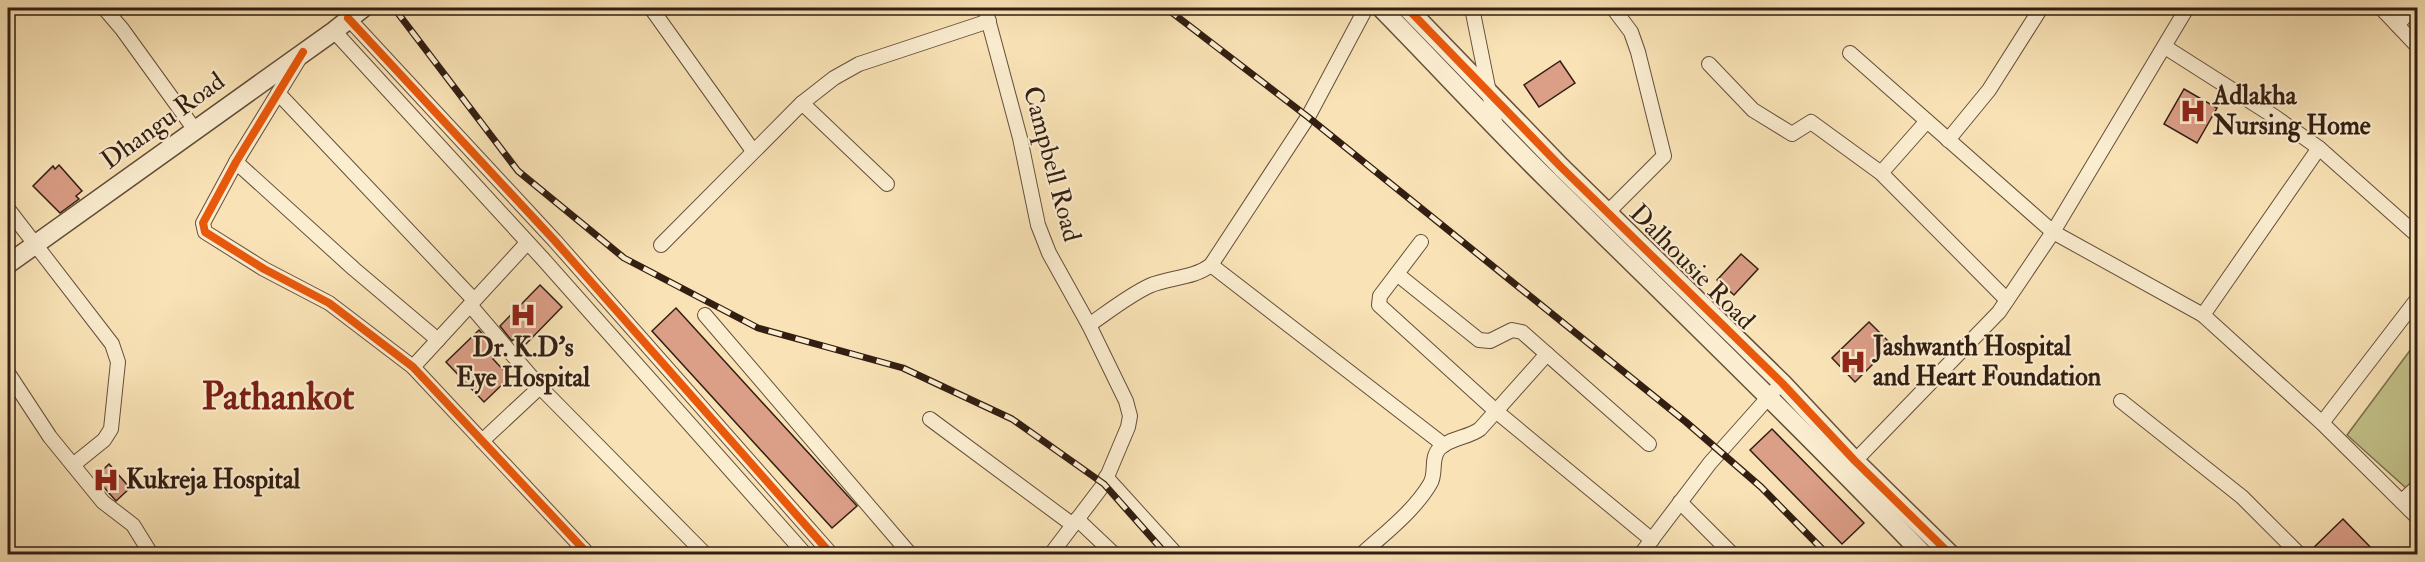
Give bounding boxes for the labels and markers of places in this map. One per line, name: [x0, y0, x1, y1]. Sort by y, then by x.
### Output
place label: Adlakha Nursing Home: [2212, 80, 2371, 143]
hospital icon: Adlakha Nursing Home: [2178, 96, 2208, 126]
hospital icon: Dr. K.D's Eye Hospital: [508, 300, 538, 330]
place label: Jashwanth Hospital and Heart Foundation: [1871, 331, 2102, 393]
place label: Dr. K.D's Eye Hospital: [456, 332, 590, 395]
hospital icon: Jashwanth Hospital and Heart Foundation: [1838, 347, 1868, 377]
place label: Kukreja Hospital: [126, 464, 301, 497]
hospital icon: Kukreja Hospital: [91, 465, 121, 495]

